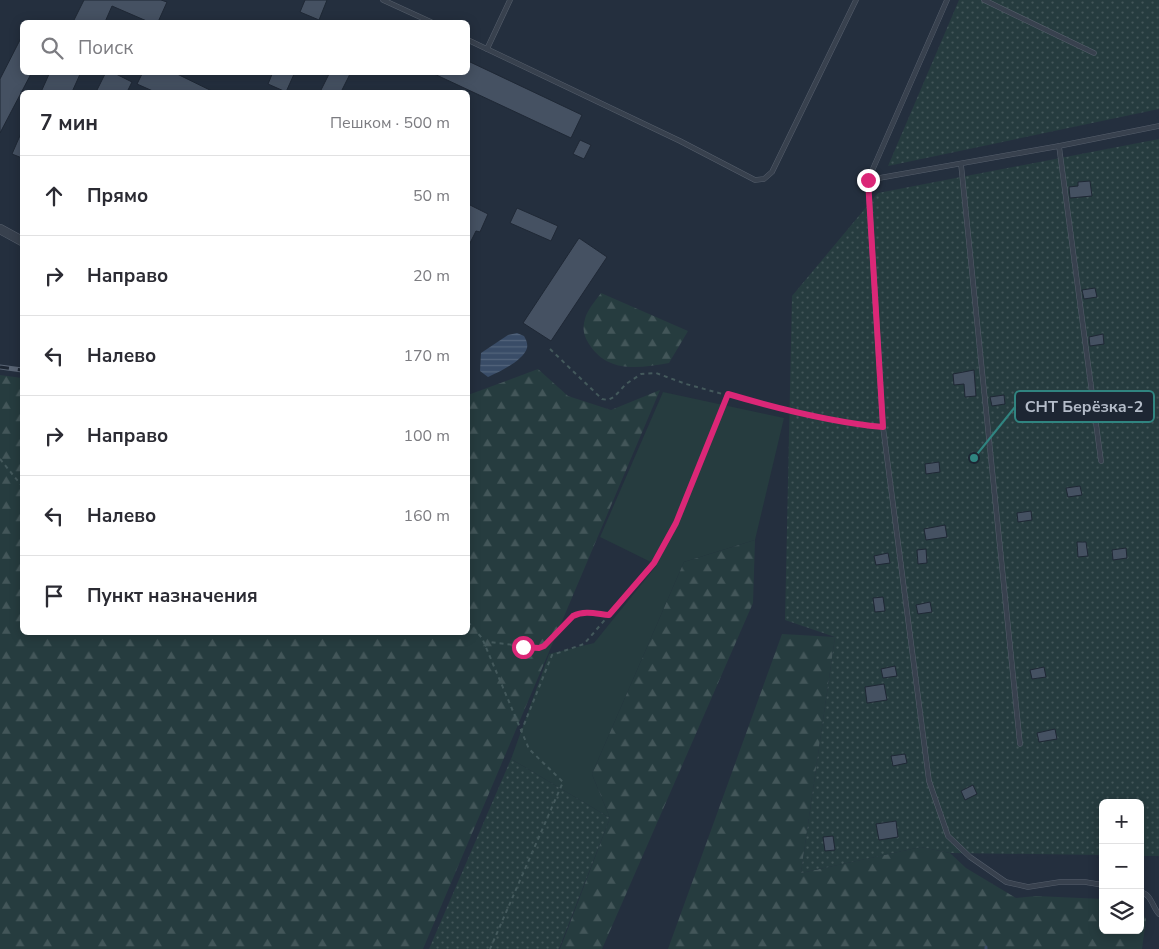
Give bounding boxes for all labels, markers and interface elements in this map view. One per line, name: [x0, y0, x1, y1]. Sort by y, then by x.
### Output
search box: [20, 20, 470, 75]
icon: search: [38, 34, 66, 62]
text: Поиск: [78, 35, 133, 61]
text: 7 мин: [40, 109, 98, 137]
text: Пешком · 500 m: [330, 112, 450, 134]
route end: [857, 169, 880, 192]
icon: ahead: [40, 182, 68, 210]
text: Прямо: [87, 183, 148, 209]
text: 50 m: [413, 185, 450, 207]
icon: right: [40, 262, 68, 290]
text: Направо: [87, 263, 168, 289]
text: 20 m: [413, 265, 450, 287]
icon: left: [40, 342, 68, 370]
text: Налево: [87, 343, 156, 369]
text: 170 m: [403, 345, 450, 367]
callout: СНТ Берёзка-2: [1015, 391, 1154, 422]
text: СНТ Берёзка-2: [1025, 396, 1143, 418]
icon: right: [40, 422, 68, 450]
text: Направо: [87, 423, 168, 449]
text: 100 m: [403, 425, 450, 447]
icon: left: [40, 502, 68, 530]
text: Налево: [87, 503, 156, 529]
text: 160 m: [403, 505, 450, 527]
icon: arrive: [40, 582, 68, 610]
text: Пункт назначения: [87, 583, 258, 609]
route start: [512, 636, 535, 659]
map controls: [1099, 799, 1144, 934]
button: +: [1099, 799, 1144, 844]
button: −: [1099, 844, 1144, 889]
button: layers: [1099, 889, 1144, 934]

